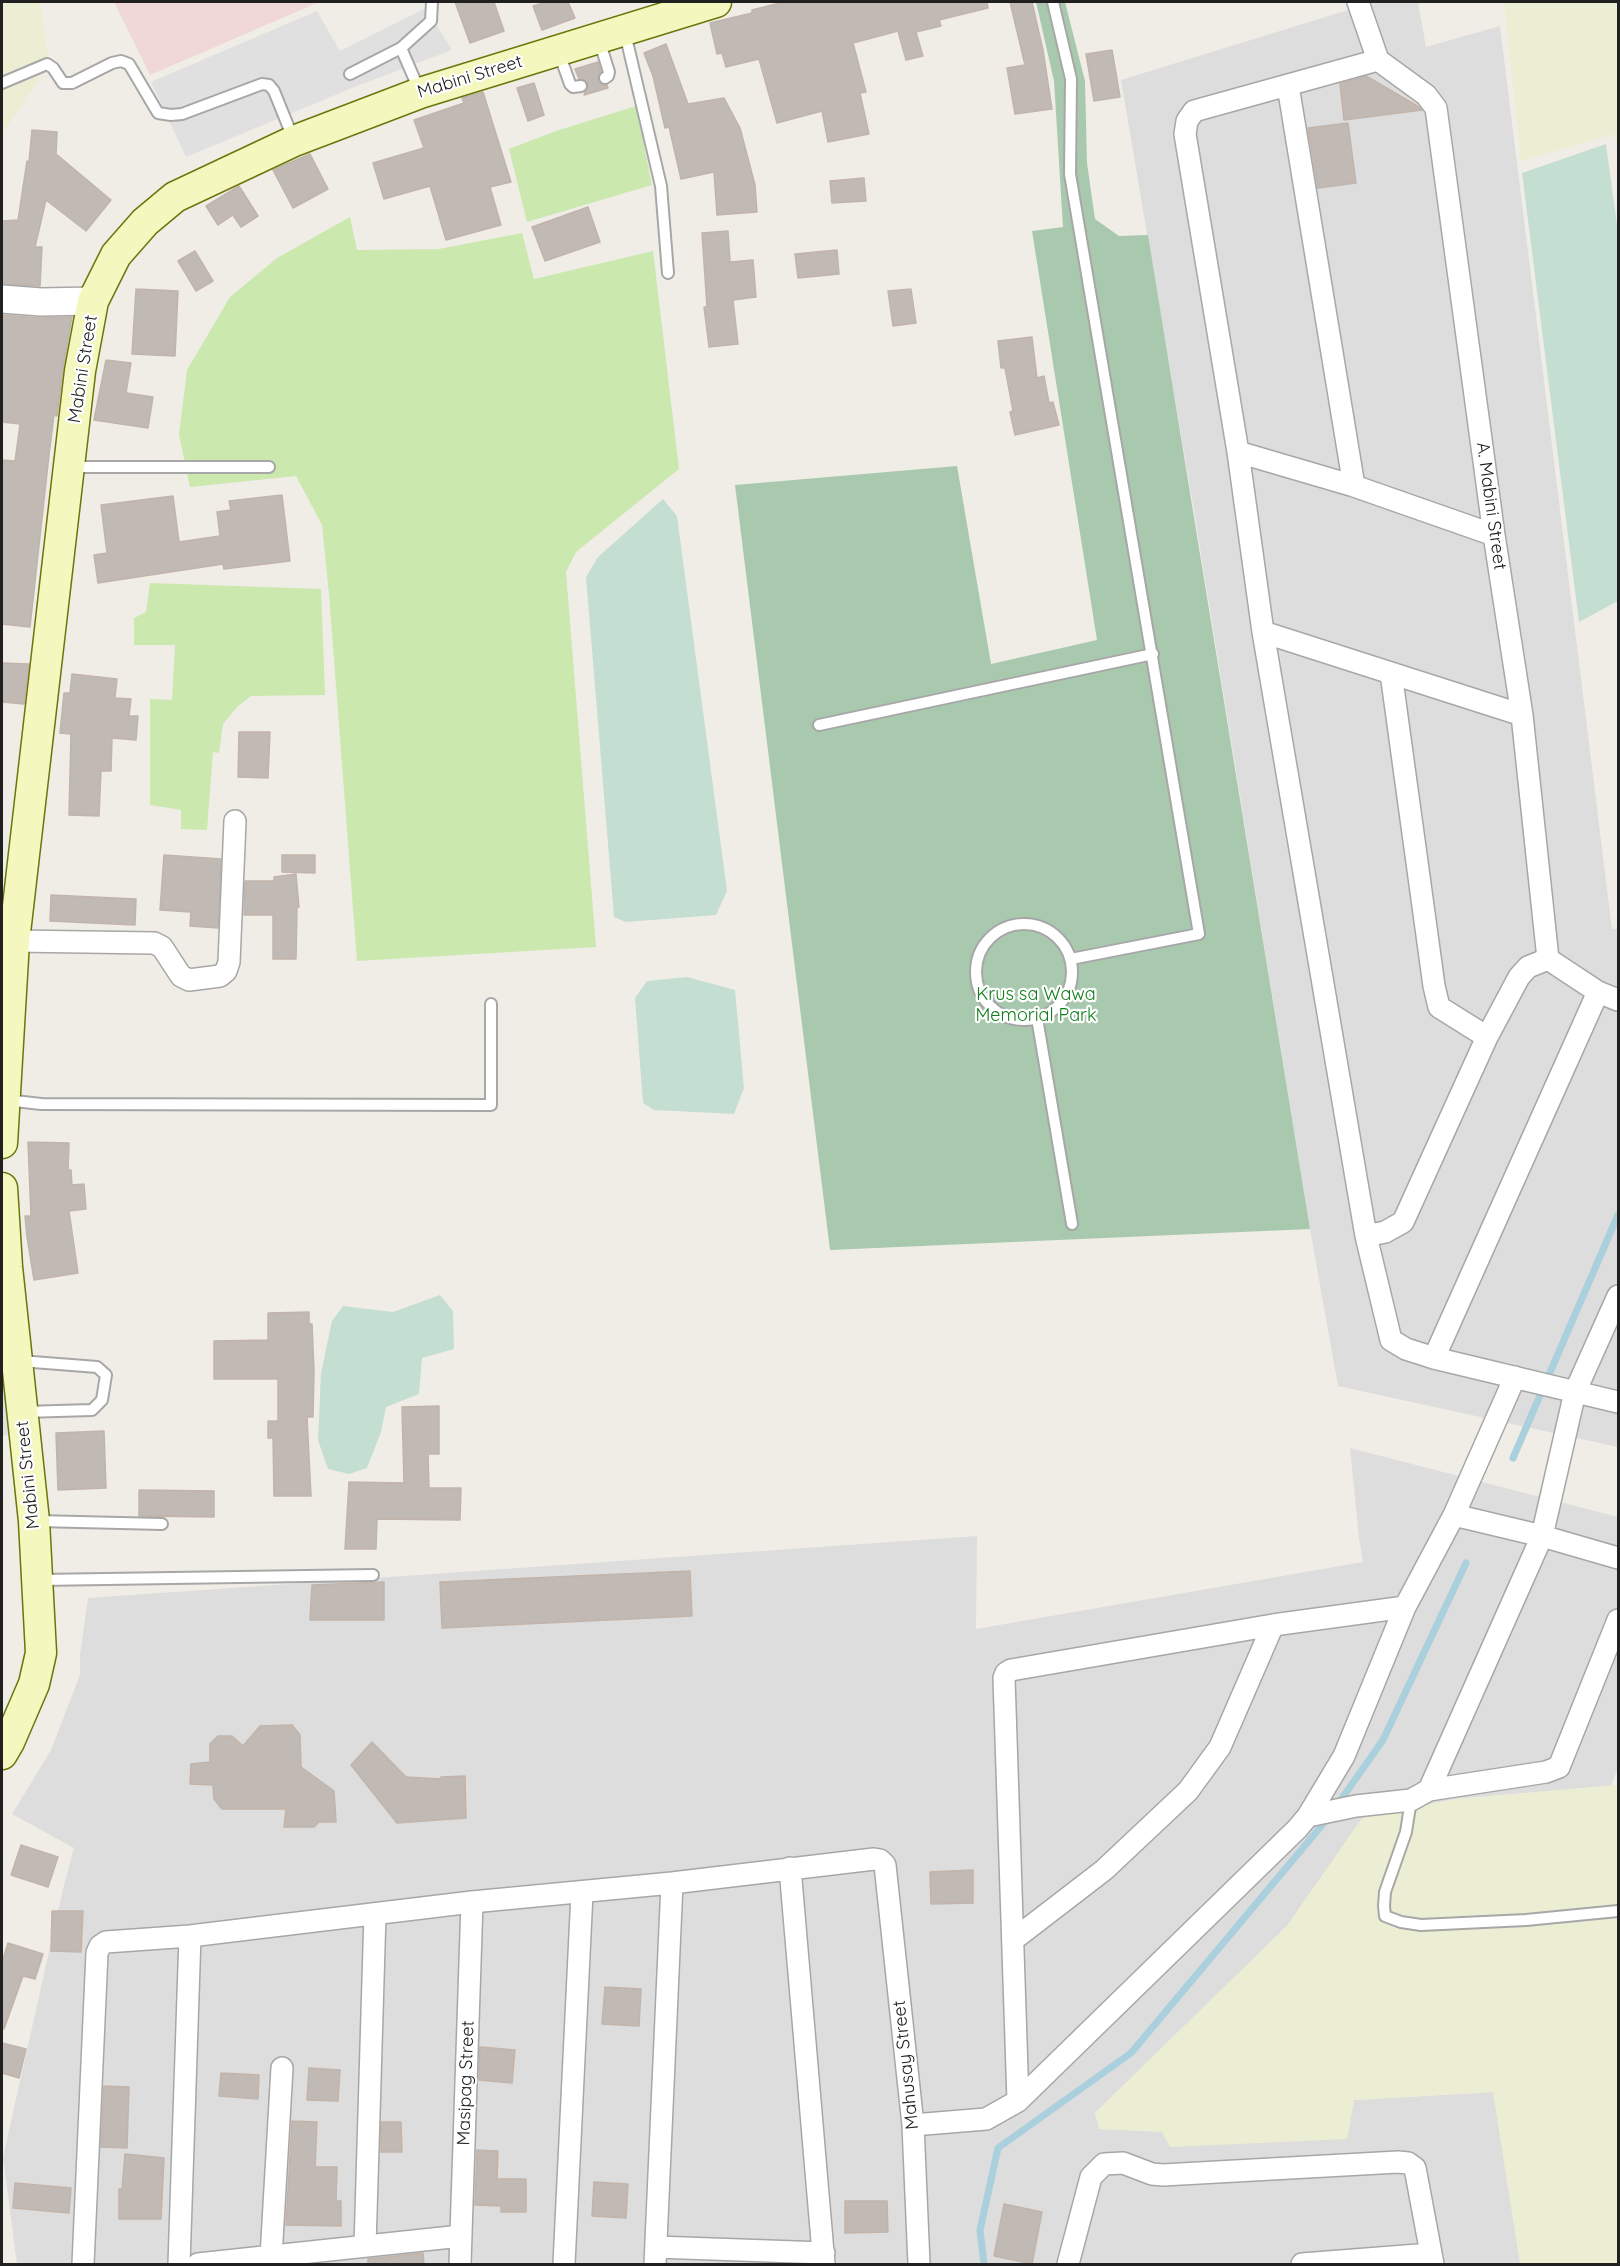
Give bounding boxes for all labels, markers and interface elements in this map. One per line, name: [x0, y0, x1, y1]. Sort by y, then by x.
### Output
street label: Mabini Street: [415, 51, 525, 103]
street label: Mabini Street: [64, 314, 102, 424]
street label: A. Mabini Street: [1471, 441, 1511, 571]
park label: Krus sa Wawa Memorial Park: [975, 984, 1097, 1026]
street label: Mabini Street: [12, 1420, 44, 1530]
street label: Mahusay Street: [888, 1999, 924, 2131]
street label: Masipag Street: [453, 2020, 479, 2146]

